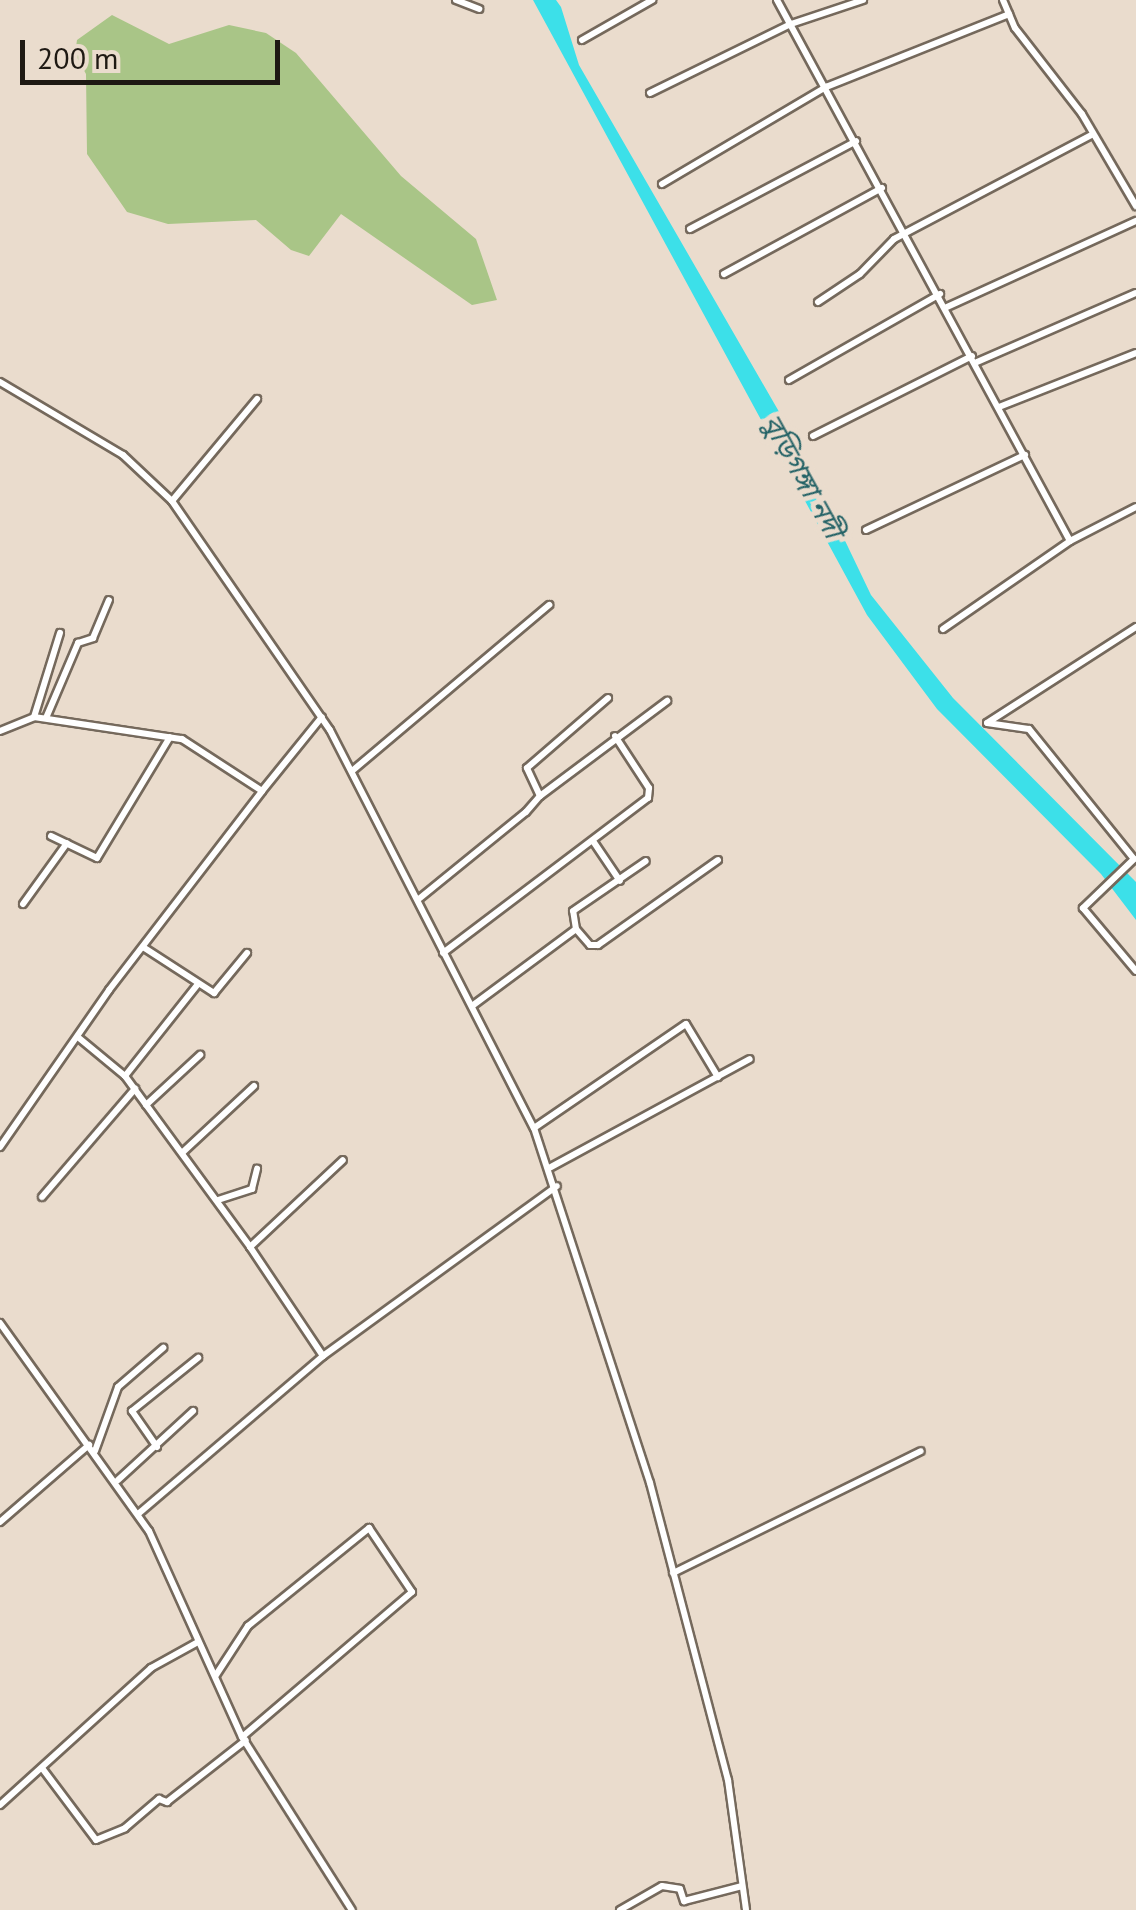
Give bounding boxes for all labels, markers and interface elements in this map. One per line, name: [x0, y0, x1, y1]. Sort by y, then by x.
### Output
scale bar: [25, 20, 285, 82]
text: 200 m: [37, 38, 118, 77]
water label: বুড়িগঙ্গা নদী: [755, 408, 851, 544]

